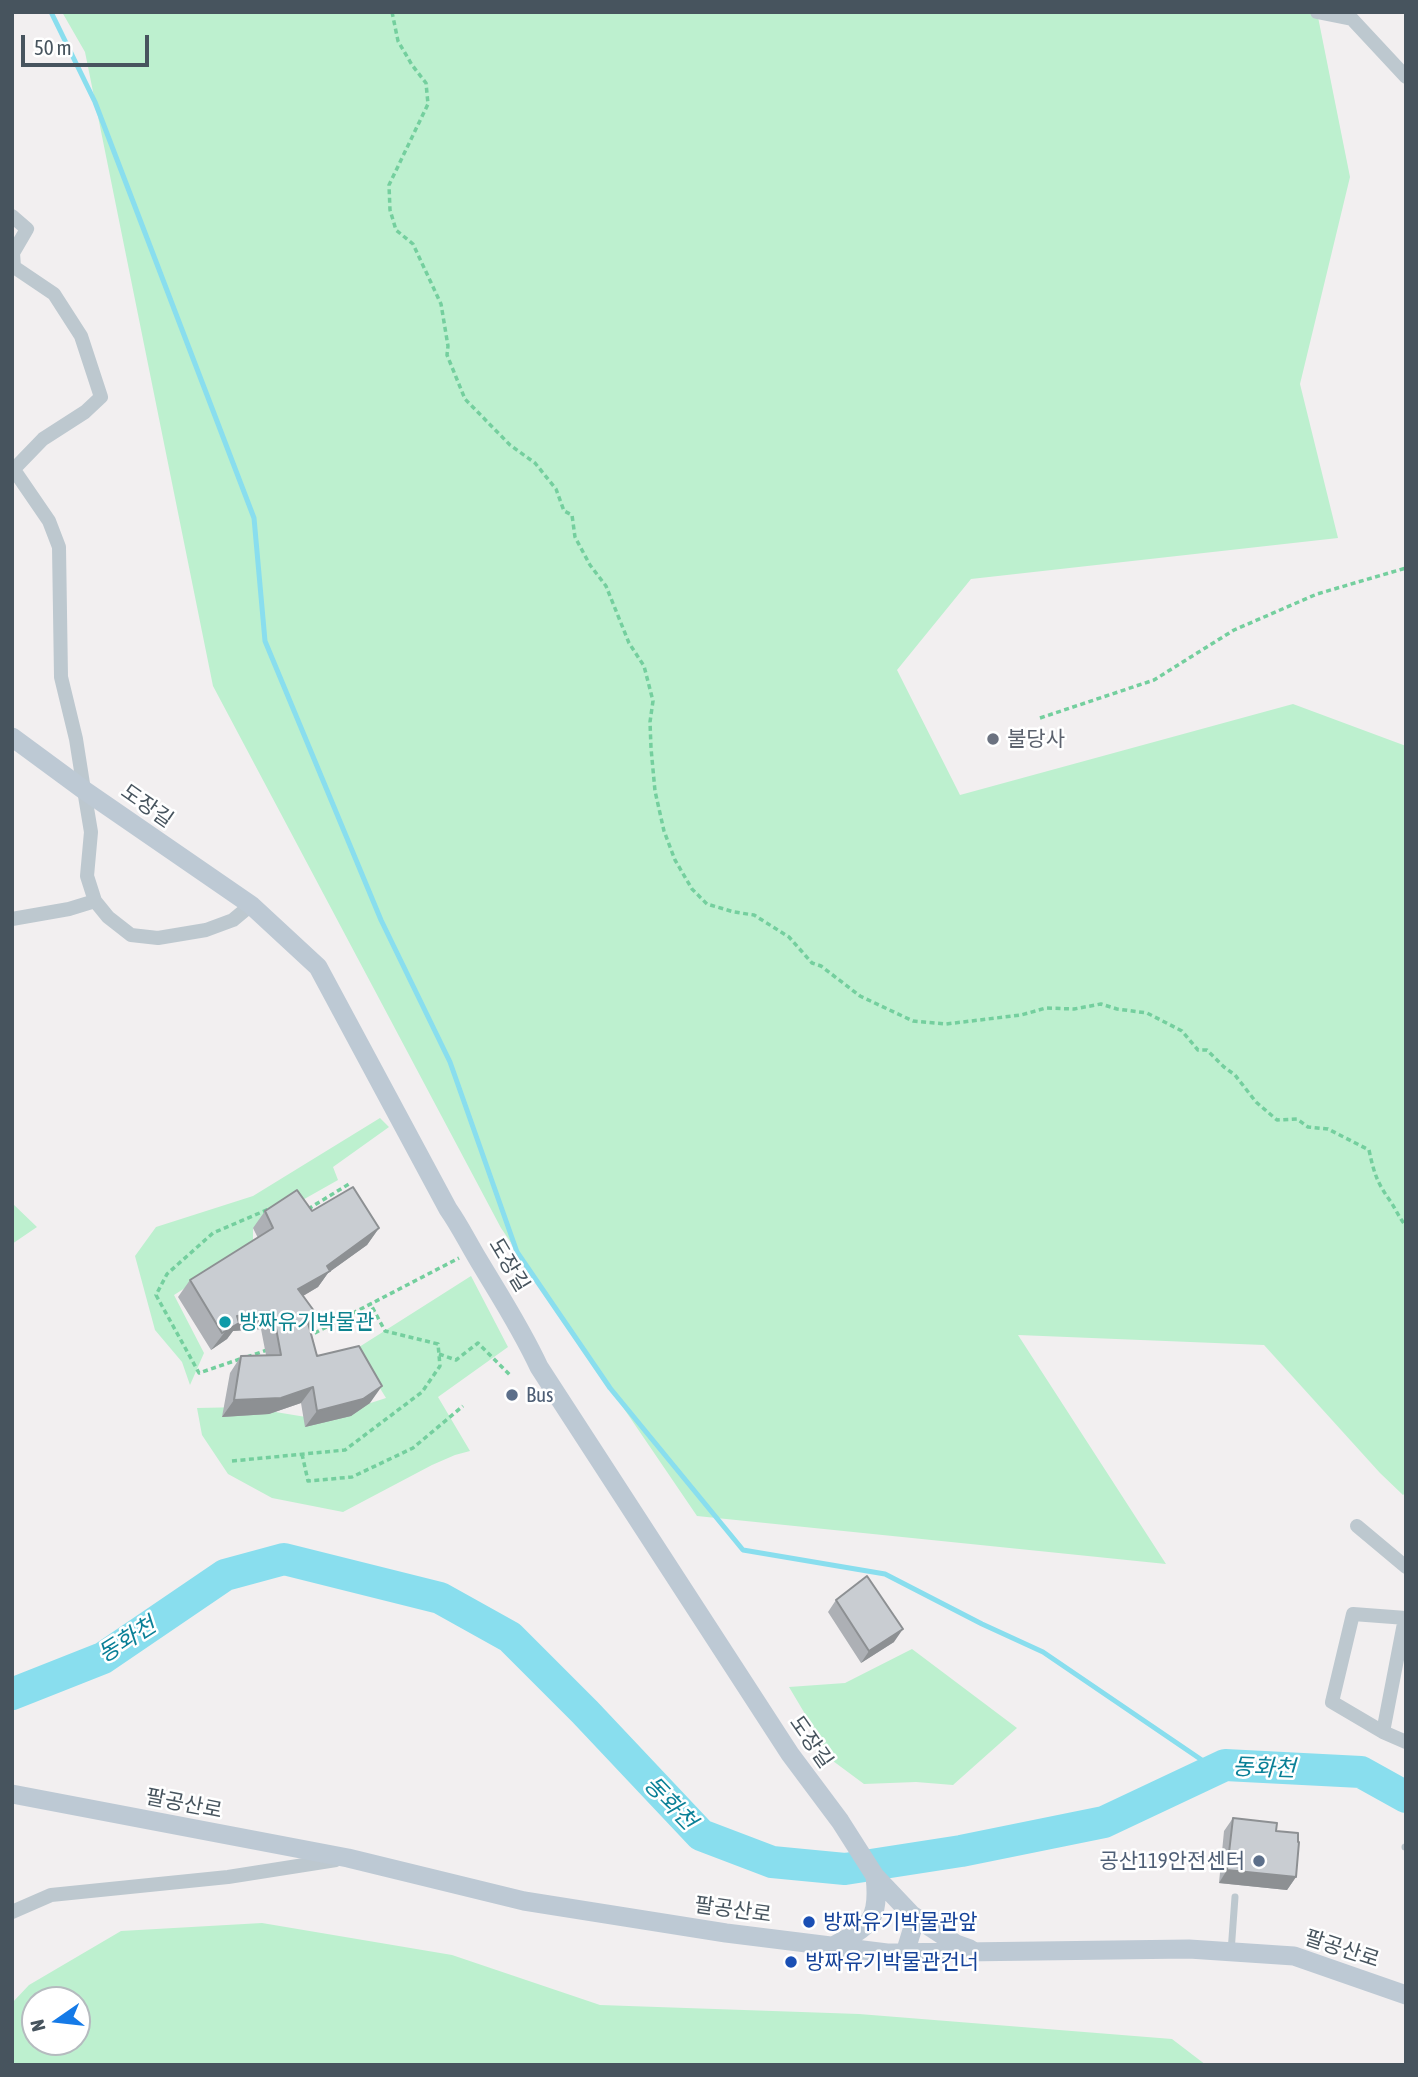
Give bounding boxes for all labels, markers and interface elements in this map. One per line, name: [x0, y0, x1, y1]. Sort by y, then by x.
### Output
scale bar: [24, 21, 152, 65]
text: 50 m: [34, 35, 72, 59]
place label: 불당사: [1007, 726, 1065, 752]
marker: 불당사: [985, 731, 1001, 747]
street label: 도장길: [116, 779, 178, 833]
street label: 도장길: [483, 1234, 535, 1296]
place label: 방짜유기박물관: [239, 1309, 374, 1335]
marker: 방짜유기박물관: [217, 1314, 233, 1330]
place label: Bus: [526, 1382, 554, 1408]
marker: Bus: [504, 1387, 520, 1403]
water label: 동화천: [93, 1611, 161, 1669]
street label: 도장길: [784, 1711, 838, 1773]
water label: 동화천: [1232, 1753, 1296, 1783]
water label: 동화천: [638, 1771, 702, 1835]
street label: 팔공산로: [144, 1784, 224, 1824]
place label: 공산119안전센터: [1099, 1848, 1245, 1874]
marker: 공산119안전센터: [1251, 1853, 1267, 1869]
street label: 팔공산로: [693, 1892, 773, 1928]
place label: 방짜유기박물관앞: [823, 1909, 978, 1935]
marker: 방짜유기박물관앞: [801, 1914, 817, 1930]
street label: 팔공산로: [1301, 1925, 1383, 1973]
place label: 방짜유기박물관건너: [805, 1949, 979, 1975]
marker: 방짜유기박물관건너: [783, 1954, 799, 1970]
north arrow: [21, 1986, 91, 2056]
text: N: [26, 2017, 50, 2034]

